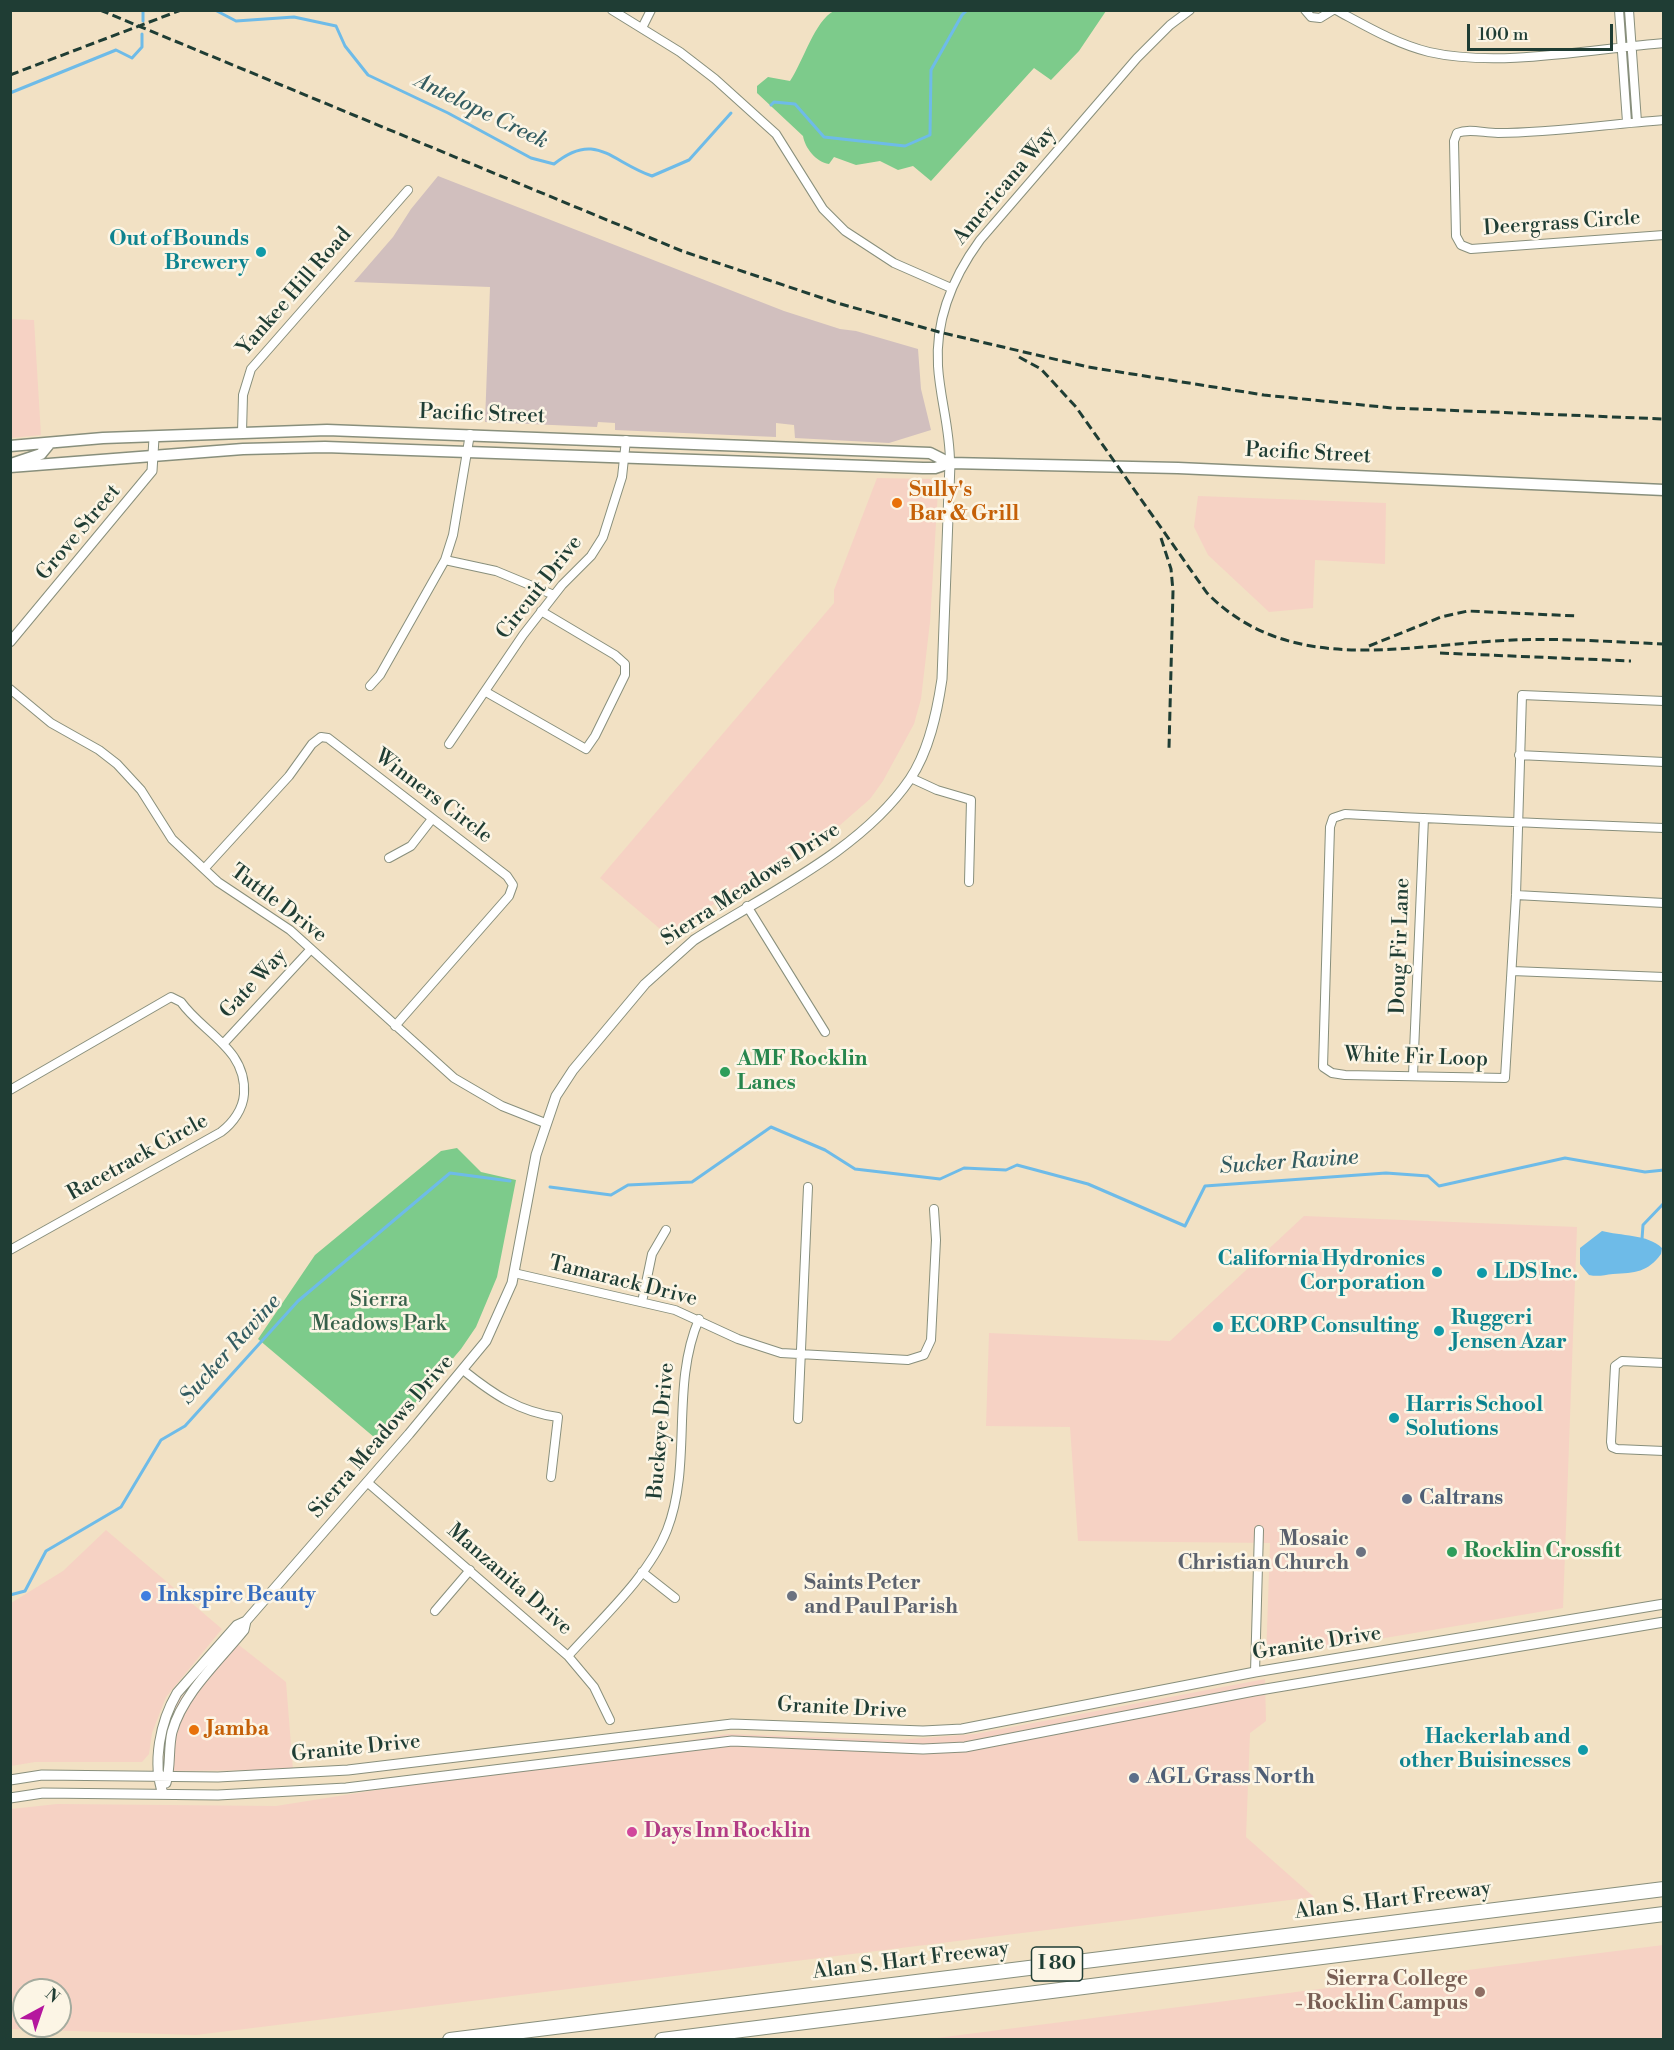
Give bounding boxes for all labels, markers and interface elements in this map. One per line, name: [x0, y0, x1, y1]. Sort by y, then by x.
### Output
scale bar: [1470, 12, 1616, 50]
text: 100 m: [1478, 23, 1529, 46]
water label: Antelope Creek: [410, 68, 552, 156]
street label: Americana Way: [948, 122, 1062, 250]
street label: Deergrass Circle: [1483, 206, 1641, 242]
street label: Yankee Hill Road: [233, 223, 357, 361]
place label: Out of Bounds Brewery: [109, 227, 249, 277]
marker: Out of Bounds Brewery: [254, 245, 268, 259]
street label: Pacific Street: [418, 400, 546, 430]
street label: Pacific Street: [1244, 438, 1372, 470]
place label: Sully's Bar & Grill: [909, 478, 1019, 528]
street label: Grove Street: [31, 480, 127, 586]
marker: Sully's Bar & Grill: [890, 496, 904, 510]
street label: Circuit Drive: [492, 531, 588, 645]
street label: Winners Circle: [369, 745, 497, 849]
street label: Sierra Meadows Drive: [657, 818, 845, 952]
street label: Tuttle Drive: [225, 859, 331, 949]
street label: Doug Fir Lane: [1386, 877, 1416, 1015]
street label: Gate Way: [215, 944, 293, 1024]
street label: White Fir Loop: [1344, 1043, 1488, 1073]
place label: AMF Rocklin Lanes: [737, 1047, 867, 1097]
marker: AMF Rocklin Lanes: [718, 1065, 732, 1079]
street label: Racetrack Circle: [63, 1109, 213, 1207]
water label: Sucker Ravine: [1219, 1145, 1359, 1181]
place label: California Hydronics Corporation: [1218, 1247, 1425, 1297]
street label: Tamarack Drive: [546, 1251, 700, 1313]
place label: LDS Inc.: [1494, 1260, 1578, 1286]
marker: California Hydronics Corporation: [1430, 1265, 1444, 1279]
marker: LDS Inc.: [1475, 1266, 1489, 1280]
park label: Sierra Meadows Park: [311, 1288, 447, 1338]
water label: Sucker Ravine: [175, 1290, 287, 1410]
place label: Ruggeri Jensen Azar: [1451, 1306, 1567, 1356]
place label: ECORP Consulting: [1230, 1314, 1418, 1340]
marker: ECORP Consulting: [1211, 1320, 1225, 1334]
marker: Ruggeri Jensen Azar: [1432, 1324, 1446, 1338]
street label: Sierra Meadows Drive: [304, 1350, 460, 1524]
street label: Buckeye Drive: [643, 1362, 681, 1500]
place label: Harris School Solutions: [1406, 1393, 1543, 1443]
marker: Harris School Solutions: [1387, 1411, 1401, 1425]
place label: Caltrans: [1419, 1486, 1503, 1512]
marker: Caltrans: [1400, 1492, 1414, 1506]
street label: Manzanita Drive: [441, 1519, 577, 1641]
place label: Mosaic Christian Church: [1177, 1527, 1349, 1577]
place label: Rocklin Crossfit: [1464, 1539, 1621, 1565]
marker: Mosaic Christian Church: [1354, 1545, 1368, 1559]
marker: Rocklin Crossfit: [1445, 1545, 1459, 1559]
place label: Saints Peter and Paul Parish: [804, 1571, 958, 1621]
place label: Inkspire Beauty: [158, 1583, 316, 1609]
marker: Inkspire Beauty: [139, 1589, 153, 1603]
marker: Saints Peter and Paul Parish: [785, 1589, 799, 1603]
street label: Granite Drive: [1251, 1621, 1383, 1667]
street label: Granite Drive: [776, 1693, 908, 1725]
place label: Jamba: [206, 1717, 269, 1743]
marker: Jamba: [187, 1723, 201, 1737]
place label: Hackerlab and other Buisinesses: [1399, 1725, 1571, 1775]
street label: Granite Drive: [290, 1730, 422, 1768]
marker: Hackerlab and other Buisinesses: [1576, 1743, 1590, 1757]
place label: AGL Grass North: [1146, 1765, 1315, 1791]
marker: AGL Grass North: [1127, 1771, 1141, 1785]
place label: Days Inn Rocklin: [644, 1819, 810, 1845]
marker: Days Inn Rocklin: [625, 1825, 639, 1839]
street label: Alan S. Hart Freeway: [1293, 1876, 1493, 1926]
street label: Alan S. Hart Freeway: [811, 1936, 1011, 1986]
road number: I 80: [1032, 1947, 1082, 1981]
place label: Sierra College - Rocklin Campus: [1295, 1967, 1468, 2017]
north arrow: [12, 1978, 72, 2038]
text: N: [41, 1984, 64, 2007]
marker: Sierra College - Rocklin Campus: [1473, 1985, 1487, 1999]

